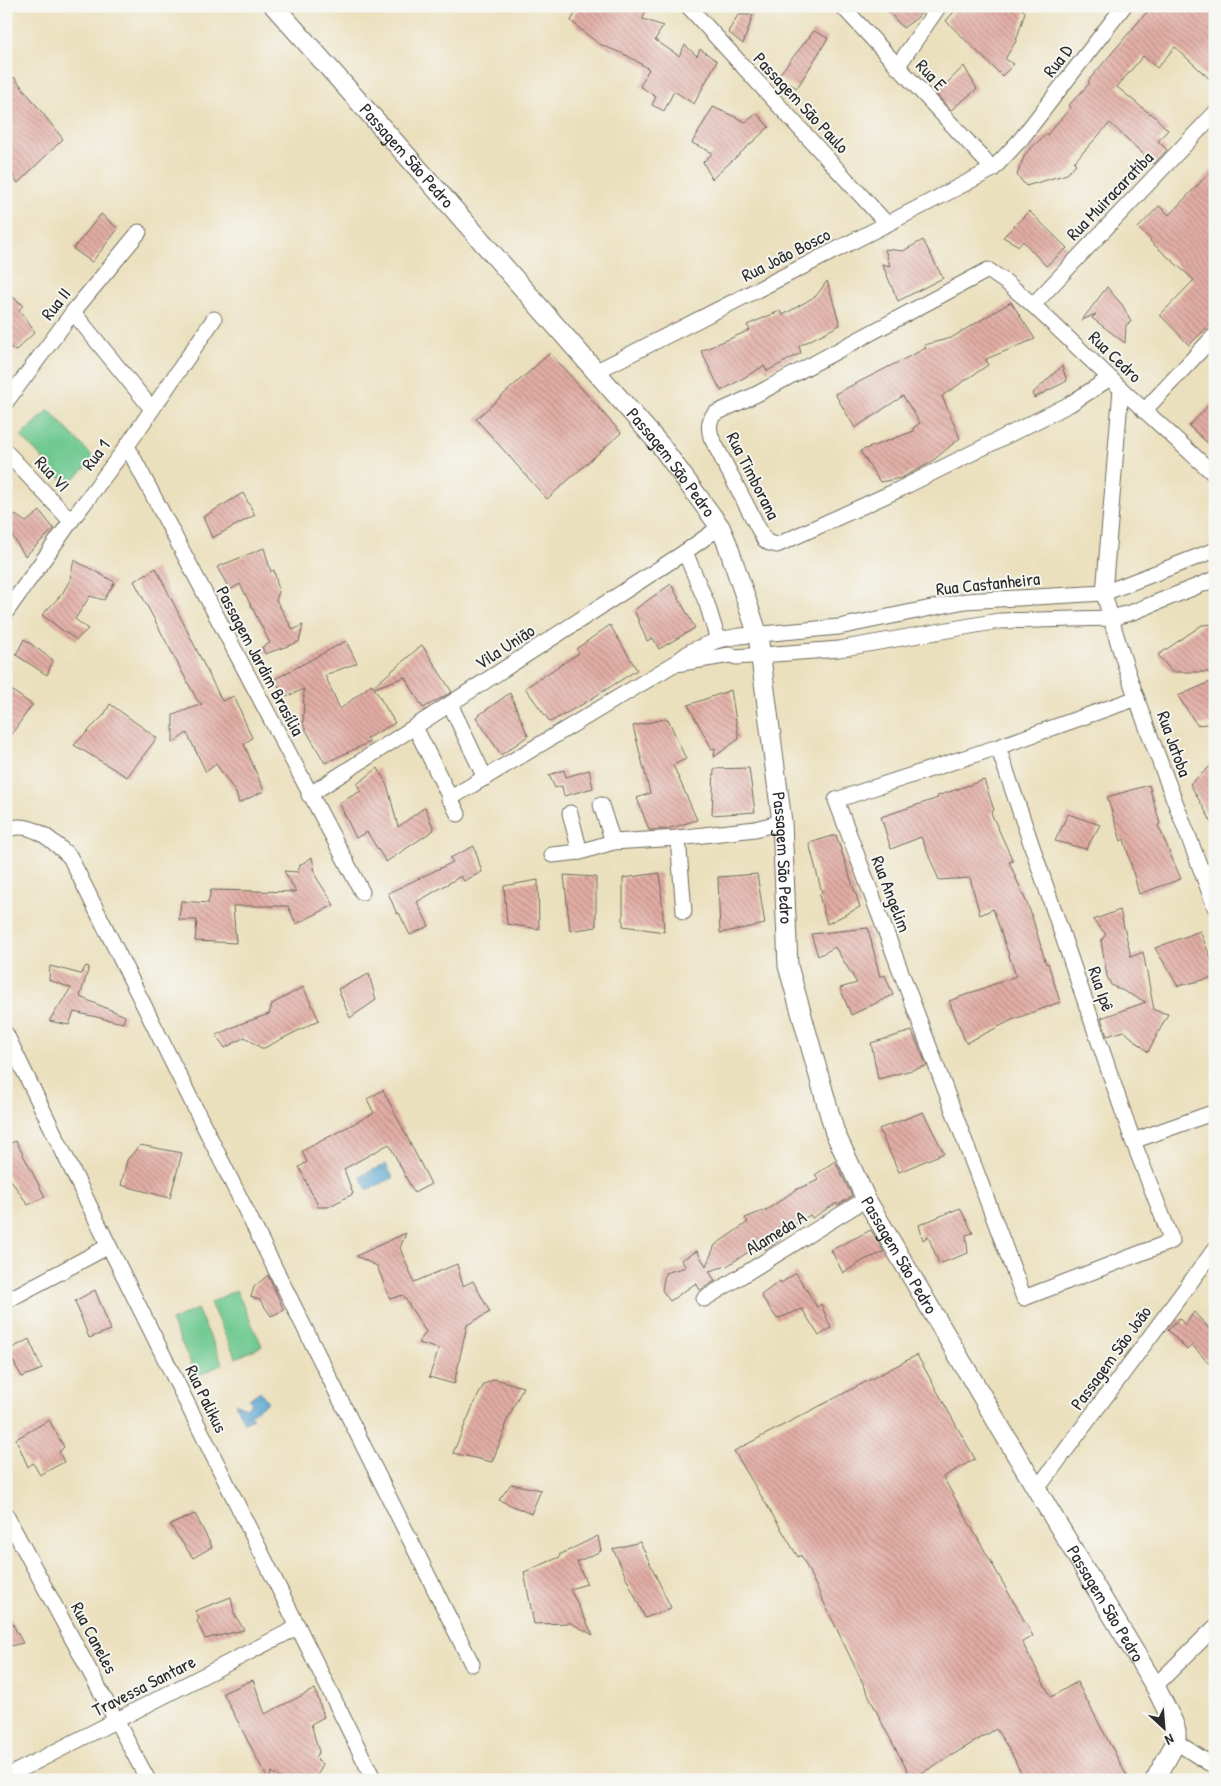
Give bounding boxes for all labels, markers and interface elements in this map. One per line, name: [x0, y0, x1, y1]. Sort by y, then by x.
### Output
street label: Rua D: [1037, 39, 1079, 82]
street label: Passagem São Paulo: [748, 47, 855, 159]
street label: Rua E: [910, 54, 952, 96]
street label: Passagem São Pedro: [354, 98, 460, 213]
street label: Rua Muiracaratiba: [1061, 146, 1159, 246]
street label: Rua João Bosco: [737, 222, 834, 288]
street label: Rua II: [35, 282, 76, 325]
street label: Rua Cedro: [1083, 325, 1147, 388]
street label: Passagem São Pedro: [621, 402, 722, 522]
street label: Rua Timborana: [721, 428, 786, 524]
street label: Rua 1: [76, 434, 116, 475]
street label: Rua VI: [29, 450, 75, 497]
street label: Rua Castanheira: [935, 566, 1041, 601]
street label: Passagem Jardim Brasília: [210, 582, 310, 740]
street label: Vila União: [470, 618, 539, 675]
street label: Rua Jatoba: [1151, 708, 1198, 780]
street label: Passagem São Pedro: [766, 790, 799, 924]
street label: Rua Angelim: [866, 852, 917, 936]
street label: Rua Ipê: [1082, 963, 1121, 1014]
street label: Passagem São Pedro: [855, 1192, 944, 1318]
street label: Alameda A: [741, 1204, 811, 1261]
street label: Passagem São João: [1064, 1301, 1157, 1415]
street label: Rua Palikus: [179, 1361, 234, 1437]
street label: Passagem São Pedro: [1061, 1540, 1151, 1666]
street label: Rua Caneles: [65, 1598, 124, 1678]
street label: Travessa Santare: [88, 1649, 200, 1722]
north arrow: [1138, 1704, 1188, 1754]
text: N: [1162, 1730, 1177, 1751]

